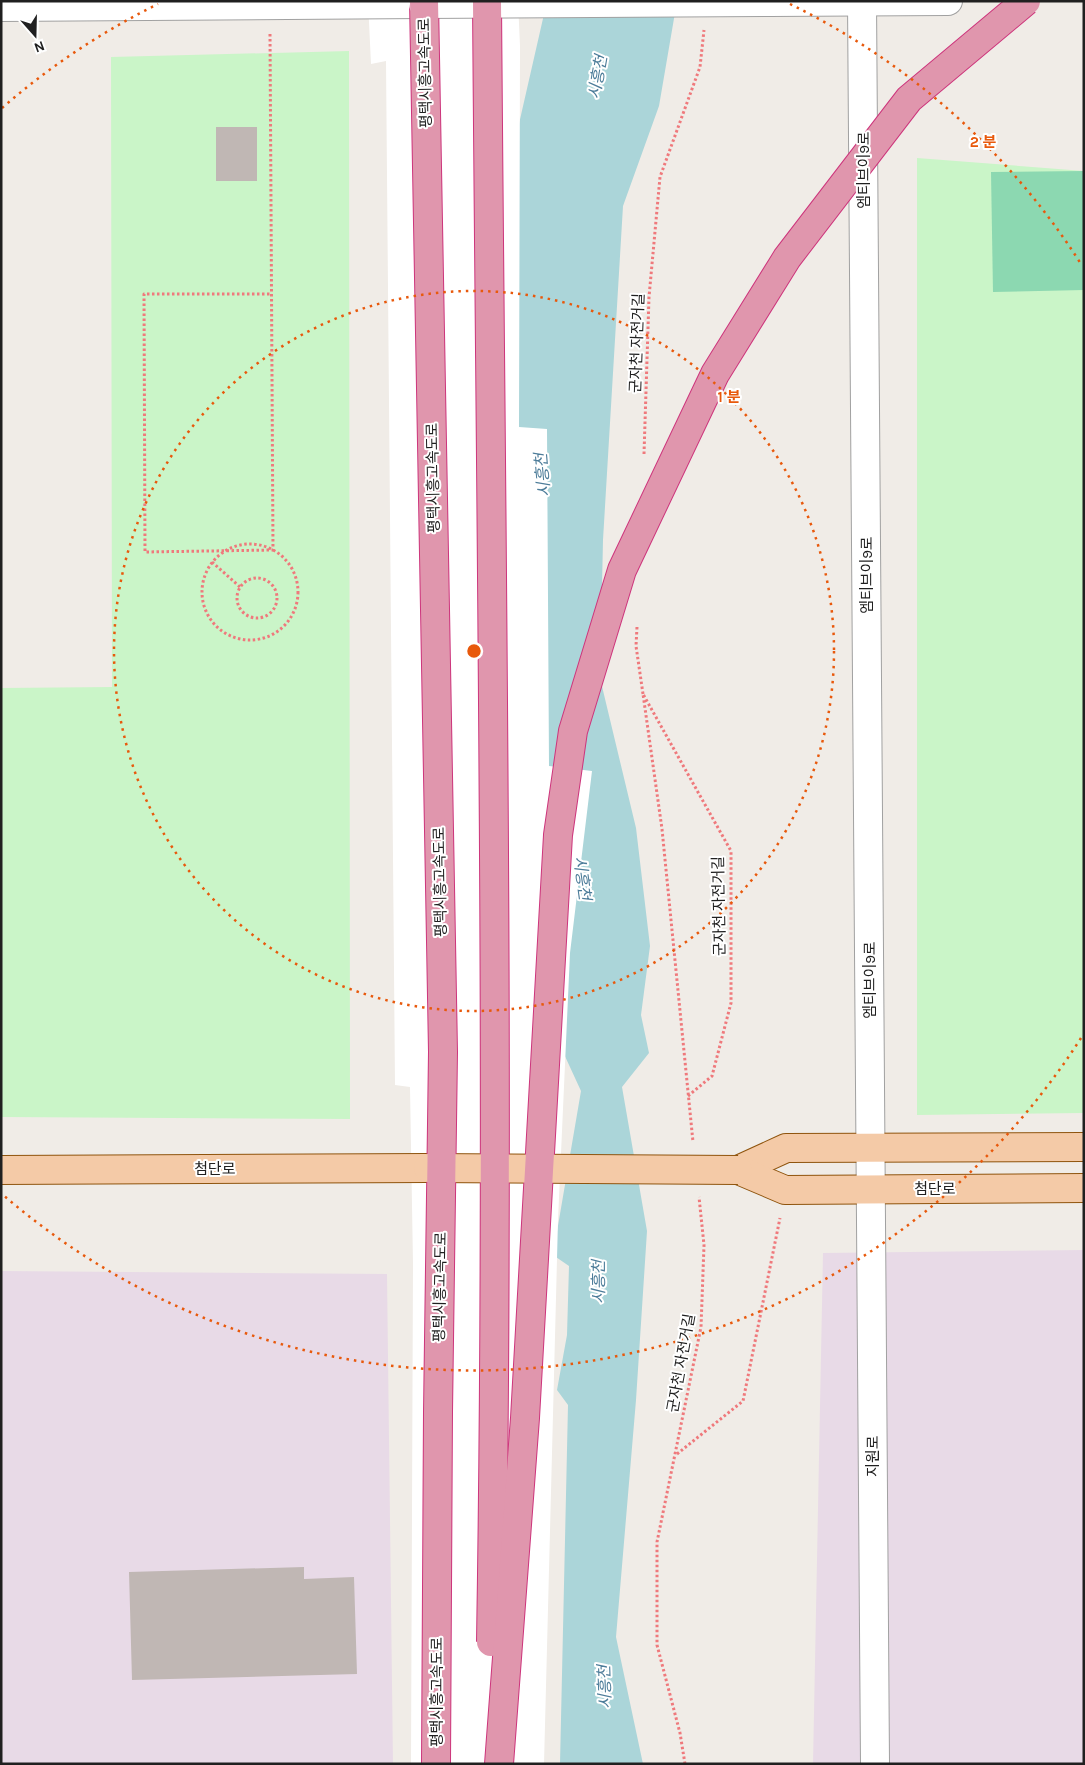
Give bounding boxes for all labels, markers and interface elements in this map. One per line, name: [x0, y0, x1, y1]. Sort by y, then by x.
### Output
north arrow: [10, 10, 60, 60]
street label: 평택시흥고속도로: [415, 18, 435, 128]
text: N: [32, 37, 47, 56]
water label: 시흥천: [584, 51, 611, 100]
street label: 엠티브이9로: [855, 131, 873, 209]
text: 2 분: [970, 133, 997, 151]
street label: 군자천 자전거길: [626, 293, 648, 393]
text: 1 분: [718, 388, 741, 406]
street label: 평택시흥고속도로: [423, 423, 443, 533]
water label: 시흥천: [531, 450, 554, 498]
street label: 엠티브이9로: [858, 536, 876, 614]
centre of rings: [465, 642, 483, 660]
street label: 평택시흥고속도로: [430, 827, 450, 937]
water label: 시흥천: [570, 855, 595, 904]
street label: 군자천 자전거길: [709, 856, 729, 956]
street label: 엠티브이9로: [861, 941, 879, 1019]
street label: 첨단로: [194, 1160, 236, 1178]
street label: 첨단로: [914, 1180, 956, 1198]
street label: 평택시흥고속도로: [430, 1232, 450, 1342]
water label: 시흥천: [589, 1258, 608, 1304]
street label: 군자천 자전거길: [663, 1312, 699, 1414]
street label: 지원로: [864, 1435, 882, 1477]
street label: 평택시흥고속도로: [428, 1637, 446, 1747]
water label: 시흥천: [594, 1662, 615, 1709]

